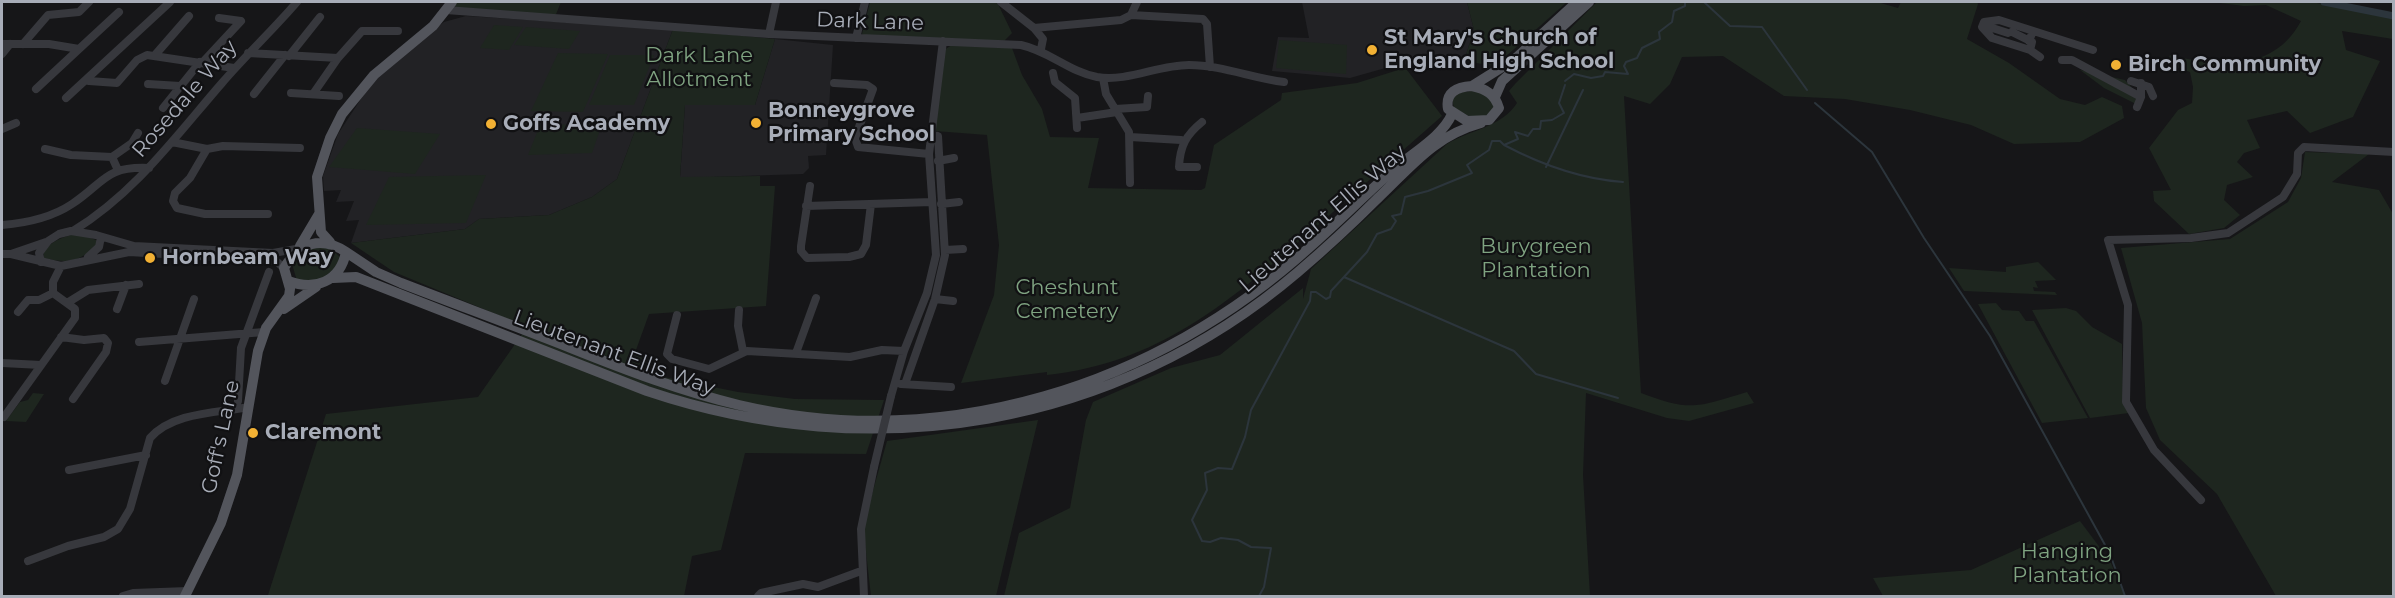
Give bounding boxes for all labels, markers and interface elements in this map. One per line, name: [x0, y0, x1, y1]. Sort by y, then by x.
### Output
street label: Dark Lane: [816, 8, 924, 36]
place label: St Mary's Church of England High School: [1384, 25, 1614, 75]
street label: Rosedale Way: [127, 35, 243, 163]
park label: Dark Lane Allotment: [645, 43, 753, 93]
marker: St Mary's Church of England High School: [1365, 43, 1379, 57]
place label: Birch Community: [2128, 52, 2321, 78]
marker: Birch Community: [2109, 58, 2123, 72]
place label: Bonneygrove Primary School: [768, 98, 935, 148]
place label: Goffs Academy: [503, 111, 670, 137]
marker: Bonneygrove Primary School: [749, 116, 763, 130]
marker: Goffs Academy: [484, 117, 498, 131]
street label: Lieutenant Ellis Way: [1234, 140, 1412, 298]
park label: Burygreen Plantation: [1480, 234, 1592, 284]
place label: Hornbeam Way: [162, 245, 333, 271]
marker: Hornbeam Way: [143, 251, 157, 265]
park label: Cheshunt Cemetery: [1015, 275, 1119, 325]
street label: Lieutenant Ellis Way: [510, 305, 718, 401]
street label: Goff's Lane: [197, 378, 245, 496]
place label: Claremont: [265, 420, 381, 446]
marker: Claremont: [246, 426, 260, 440]
park label: Hanging Plantation: [2012, 539, 2122, 589]

